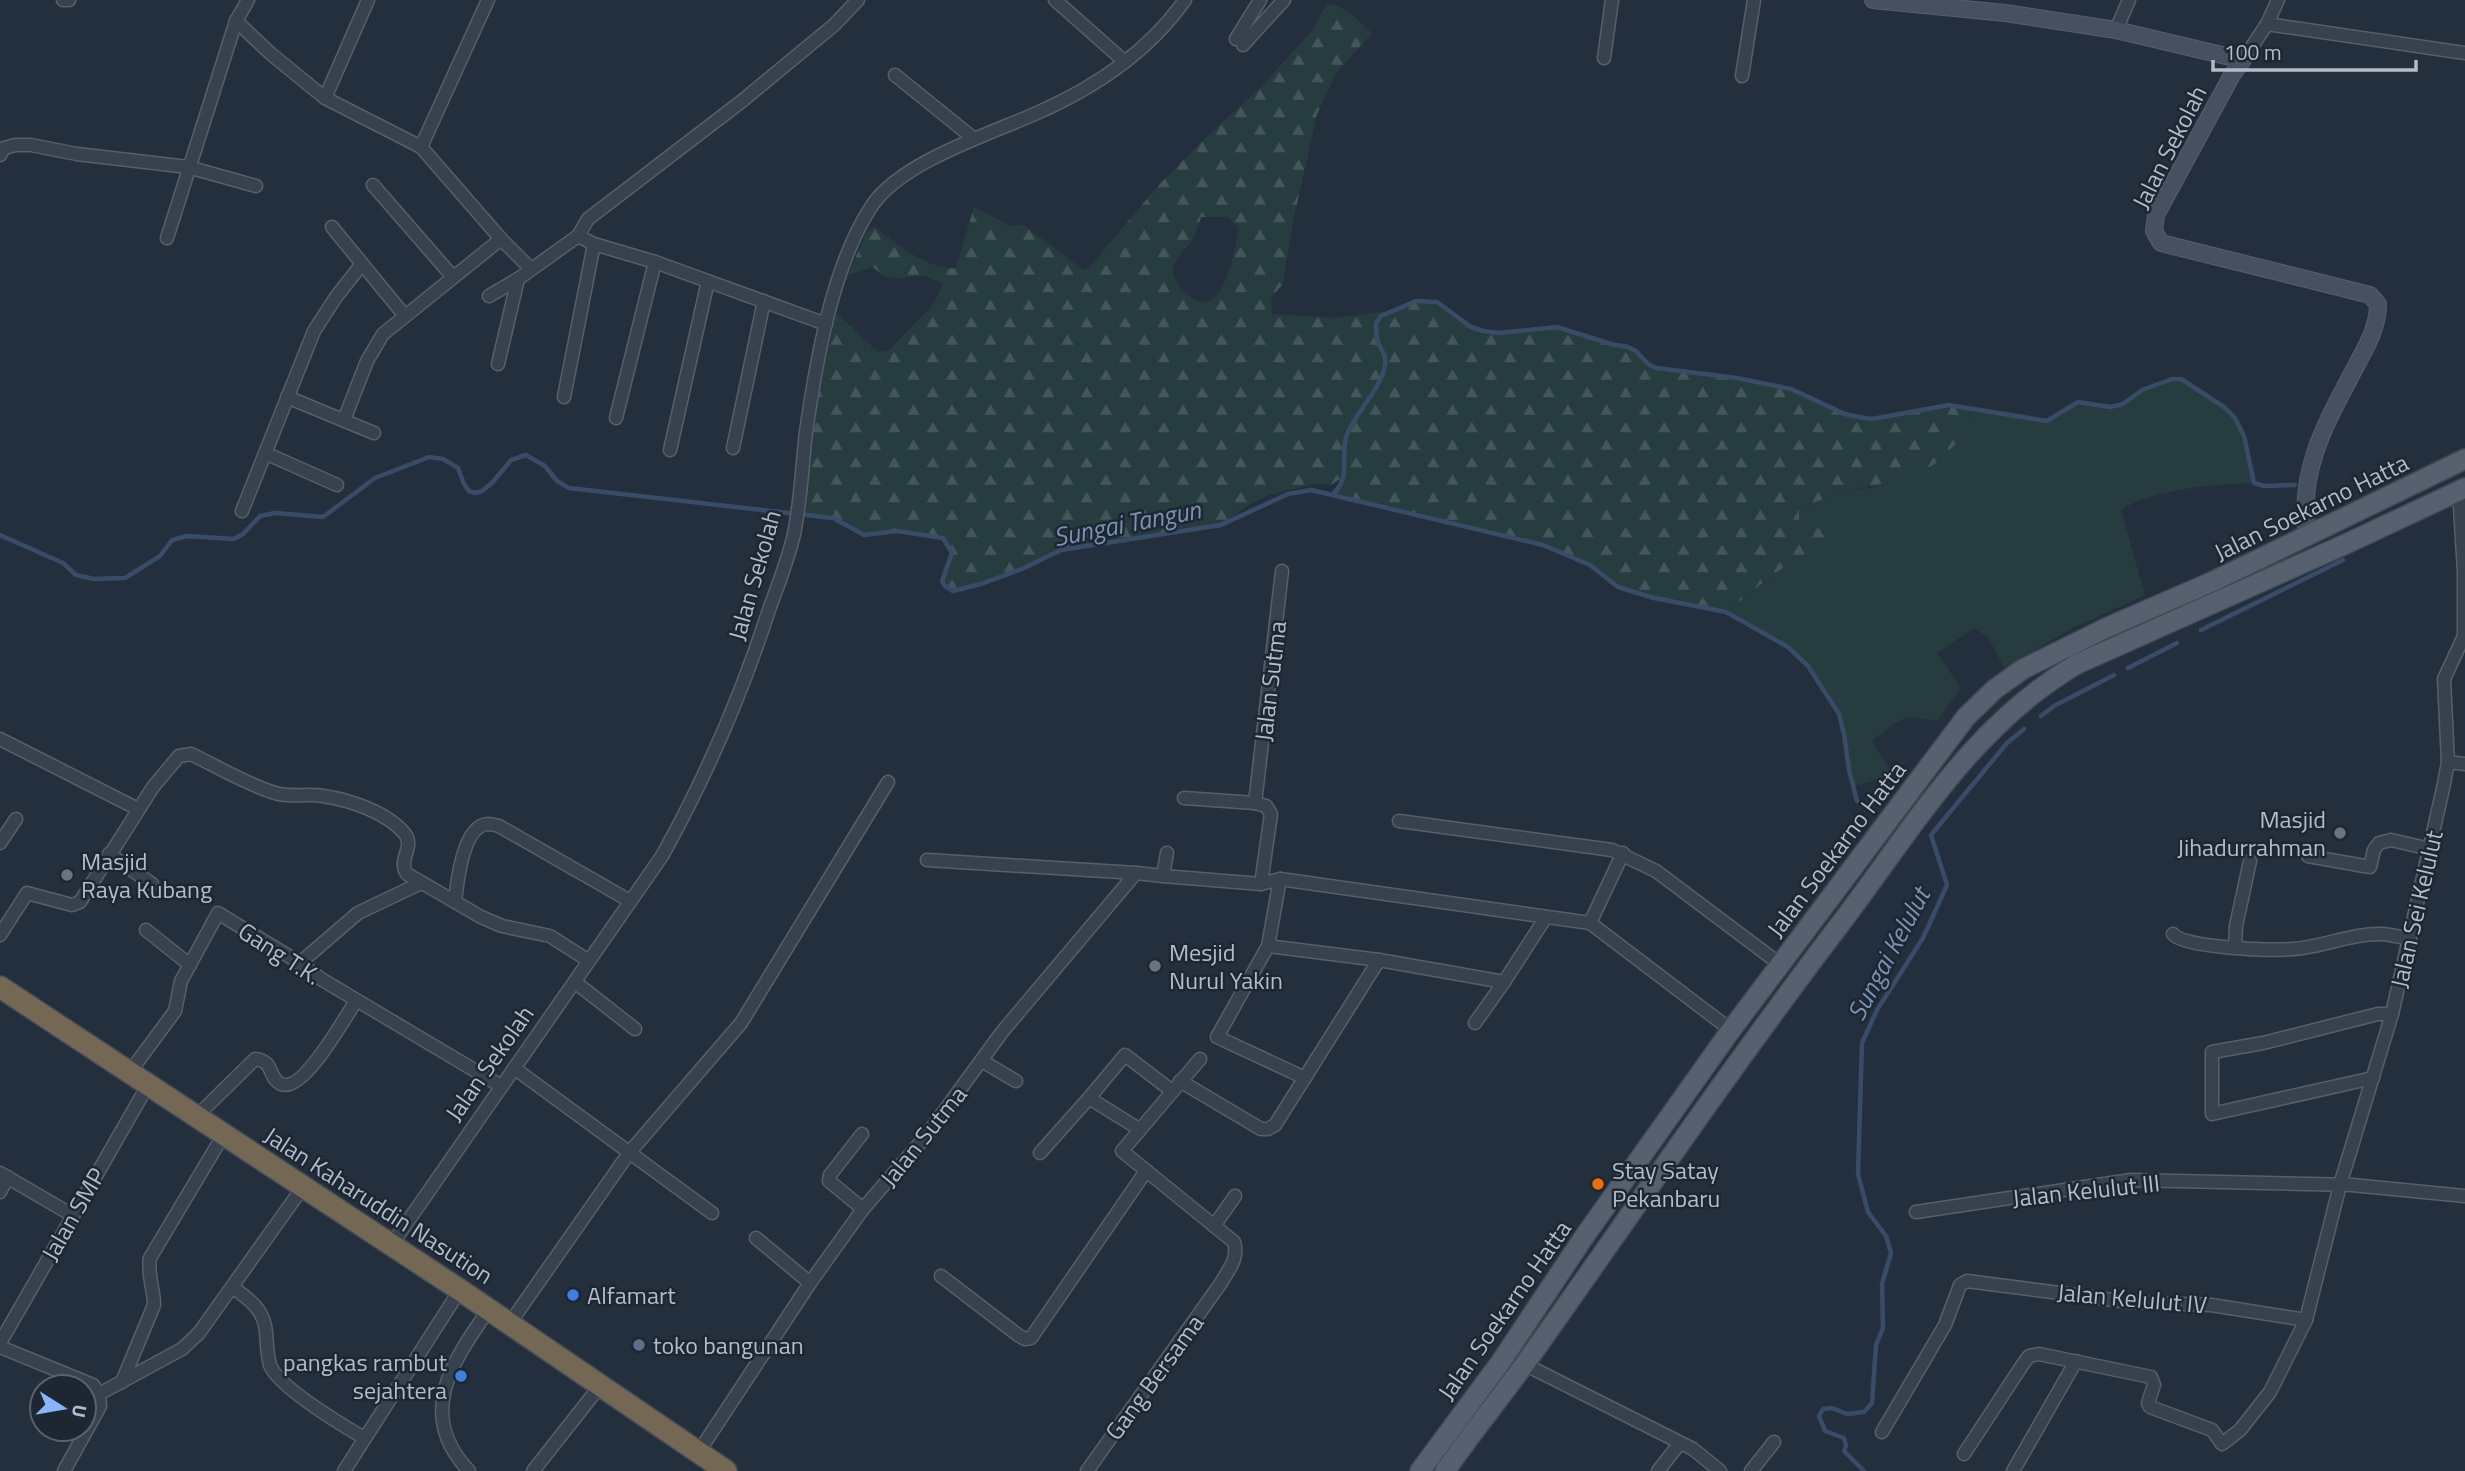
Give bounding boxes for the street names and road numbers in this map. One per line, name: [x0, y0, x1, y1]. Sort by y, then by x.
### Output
street label: Jalan Sekolah: [2123, 79, 2215, 215]
street label: Jalan Soekarno Hatta: [2208, 444, 2414, 570]
street label: Jalan Sekolah: [718, 506, 790, 644]
street label: Jalan Sutma: [1245, 619, 1295, 743]
street label: Jalan Soekarno Hatta: [1758, 753, 1914, 945]
street label: Jalan Sei Kelulut: [2380, 826, 2452, 991]
street label: Gang T.K.: [231, 913, 329, 993]
street label: Jalan Sekolah: [436, 998, 542, 1128]
street label: Jalan Sutma: [871, 1078, 975, 1194]
street label: Jalan Kaharuddin Nasution: [257, 1117, 501, 1293]
street label: Jalan SMP: [32, 1161, 114, 1267]
street label: Jalan Kelulut III: [2010, 1164, 2162, 1216]
street label: Jalan Soekarno Hatta: [1428, 1213, 1580, 1407]
street label: Jalan Kelulut IV: [2056, 1274, 2208, 1322]
street label: Gang Bersama: [1096, 1307, 1212, 1447]

